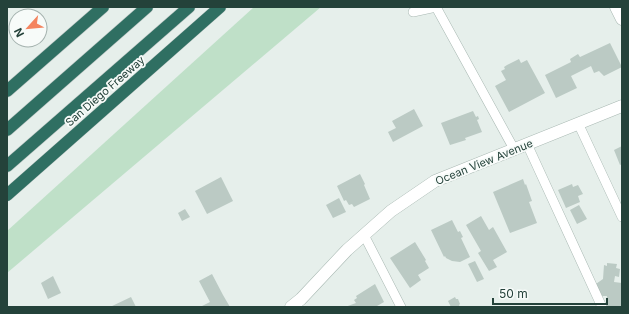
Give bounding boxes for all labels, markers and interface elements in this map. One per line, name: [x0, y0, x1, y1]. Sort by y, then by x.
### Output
north arrow: [8, 8, 48, 48]
text: N: [11, 26, 27, 39]
street label: San Diego Freeway: [63, 53, 147, 129]
street label: Ocean View Avenue: [433, 136, 535, 188]
scale bar: [493, 280, 607, 306]
text: 50 m: [499, 286, 528, 301]

